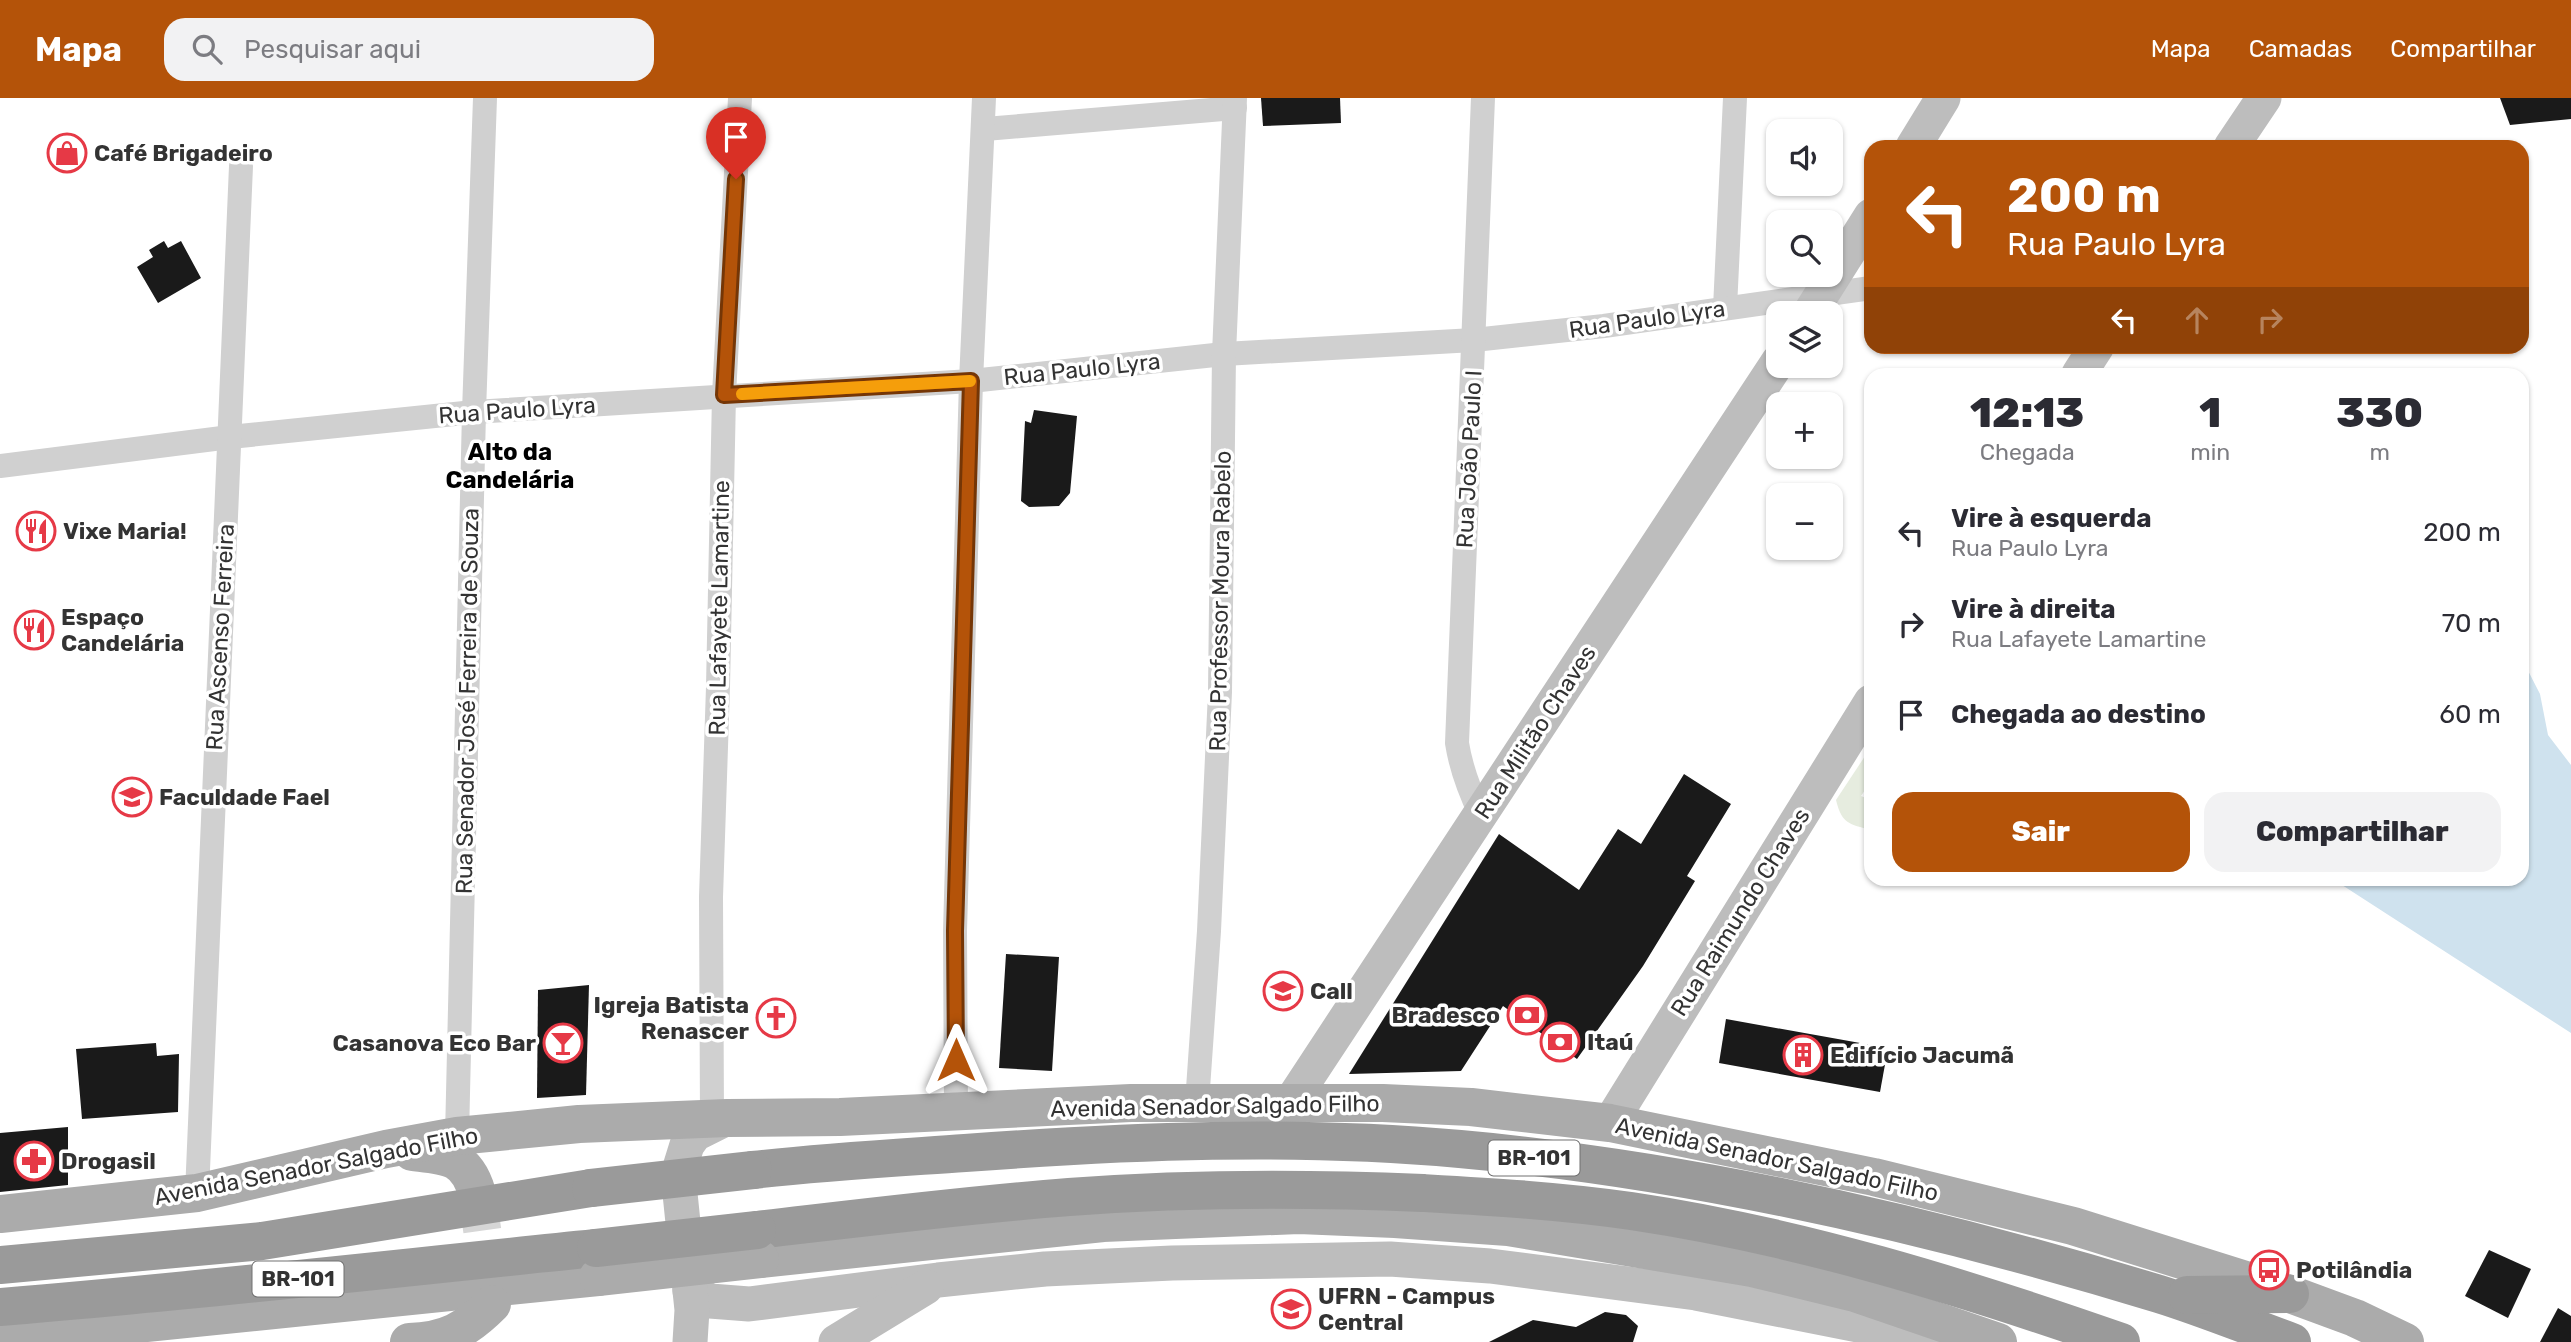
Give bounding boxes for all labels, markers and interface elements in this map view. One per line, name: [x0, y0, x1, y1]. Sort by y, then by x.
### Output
search box: [164, 18, 654, 81]
text: Mapa: [35, 30, 122, 69]
icon: search: [188, 30, 226, 68]
text: Pesquisar aqui: [244, 34, 421, 65]
text: Mapa: [2151, 35, 2211, 63]
text: Camadas: [2249, 35, 2352, 63]
text: Compartilhar: [2390, 35, 2536, 63]
pin: [706, 107, 766, 179]
icon: arrive: [717, 118, 755, 156]
map controls: [1766, 119, 1843, 560]
button: sound: [1766, 119, 1843, 196]
shop icon: Café Brigadeiro: [46, 132, 88, 174]
place label: Café Brigadeiro: [94, 139, 273, 167]
text: 200 m: [2007, 166, 2161, 224]
icon: left: [1892, 168, 1983, 259]
button: search: [1766, 210, 1843, 287]
text: Rua Paulo Lyra: [2007, 225, 2226, 263]
street label: Rua Paulo Lyra: [1567, 294, 1727, 344]
button: layers: [1766, 301, 1843, 378]
icon: left: [2105, 301, 2143, 339]
icon: ahead: [2178, 301, 2216, 339]
icon: right: [2251, 301, 2289, 339]
street label: Rua Paulo Lyra: [1002, 347, 1162, 391]
street label: Rua João Paulo I: [1450, 369, 1488, 549]
text: 12:13: [1970, 388, 2084, 438]
text: 1: [2199, 388, 2221, 438]
text: 330: [2336, 388, 2423, 438]
street label: Rua Paulo Lyra: [437, 391, 597, 429]
button: +: [1766, 392, 1843, 469]
district label: Alto da Candelária: [446, 438, 574, 494]
text: Chegada: [1980, 438, 2075, 466]
text: min: [2190, 438, 2230, 466]
text: m: [2369, 438, 2390, 466]
street label: Rua Professor Moura Rabelo: [1203, 450, 1237, 752]
street label: Rua Lafayete Lamartine: [703, 480, 735, 736]
button: −: [1766, 483, 1843, 560]
text: Vire à esquerda: [1951, 503, 2152, 534]
street label: Rua Senador José Ferreira de Souza: [450, 508, 484, 894]
restaurant icon: Vixe Maria!: [15, 510, 57, 552]
icon: left: [1892, 514, 1930, 552]
place label: Vixe Maria!: [63, 517, 187, 545]
text: 200 m: [2423, 517, 2501, 548]
street label: Rua Ascenso Ferreira: [200, 523, 240, 751]
text: Rua Paulo Lyra: [1951, 534, 2108, 562]
text: Vire à direita: [1951, 594, 2116, 625]
place label: Espaço Candelária: [61, 603, 184, 657]
icon: right: [1892, 605, 1930, 643]
text: 70 m: [2442, 608, 2501, 639]
restaurant icon: Espaço Candelária: [13, 609, 55, 651]
text: Rua Lafayete Lamartine: [1951, 625, 2206, 653]
street label: Rua Militão Chaves: [1468, 640, 1602, 824]
icon: arrive: [1892, 696, 1930, 734]
text: Chegada ao destino: [1951, 699, 2206, 730]
text: 60 m: [2439, 699, 2501, 730]
school or university icon: Faculdade Fael: [111, 776, 153, 818]
place label: Faculdade Fael: [159, 783, 330, 811]
button: Sair: [1892, 792, 2190, 872]
button: Compartilhar: [2204, 792, 2501, 872]
street label: Rua Raimundo Chaves: [1665, 803, 1815, 1021]
school or university icon: Call: [1262, 970, 1304, 1012]
place label: Call: [1310, 977, 1353, 1005]
place label: Igreja Batista Renascer: [594, 991, 750, 1045]
bank icon: Bradesco: [1506, 994, 1548, 1036]
church icon: Igreja Batista Renascer: [755, 997, 797, 1039]
place label: Bradesco: [1391, 1001, 1500, 1029]
bank icon: Itaú: [1539, 1021, 1581, 1063]
bar icon: Casanova Eco Bar: [542, 1022, 584, 1064]
position arrow: [919, 1023, 993, 1097]
place label: Itaú: [1587, 1028, 1634, 1056]
place label: Casanova Eco Bar: [333, 1029, 537, 1057]
building icon: Edifício Jacumã: [1782, 1034, 1824, 1076]
place label: Edifício Jacumã: [1830, 1041, 2014, 1069]
street label: Avenida Senador Salgado Filho: [1050, 1089, 1380, 1123]
street label: Avenida Senador Salgado Filho: [1613, 1111, 1941, 1207]
street label: Avenida Senador Salgado Filho: [152, 1121, 480, 1211]
pharmacy icon: Drogasil: [13, 1140, 55, 1182]
road number: BR-101: [1488, 1140, 1580, 1176]
place label: Drogasil: [61, 1147, 156, 1175]
bus stop icon: Potilândia: [2248, 1249, 2290, 1291]
place label: Potilândia: [2296, 1256, 2412, 1284]
road number: BR-101: [252, 1262, 344, 1296]
place label: UFRN - Campus Central: [1318, 1282, 1495, 1336]
school or university icon: UFRN - Campus Central: [1270, 1288, 1312, 1330]

